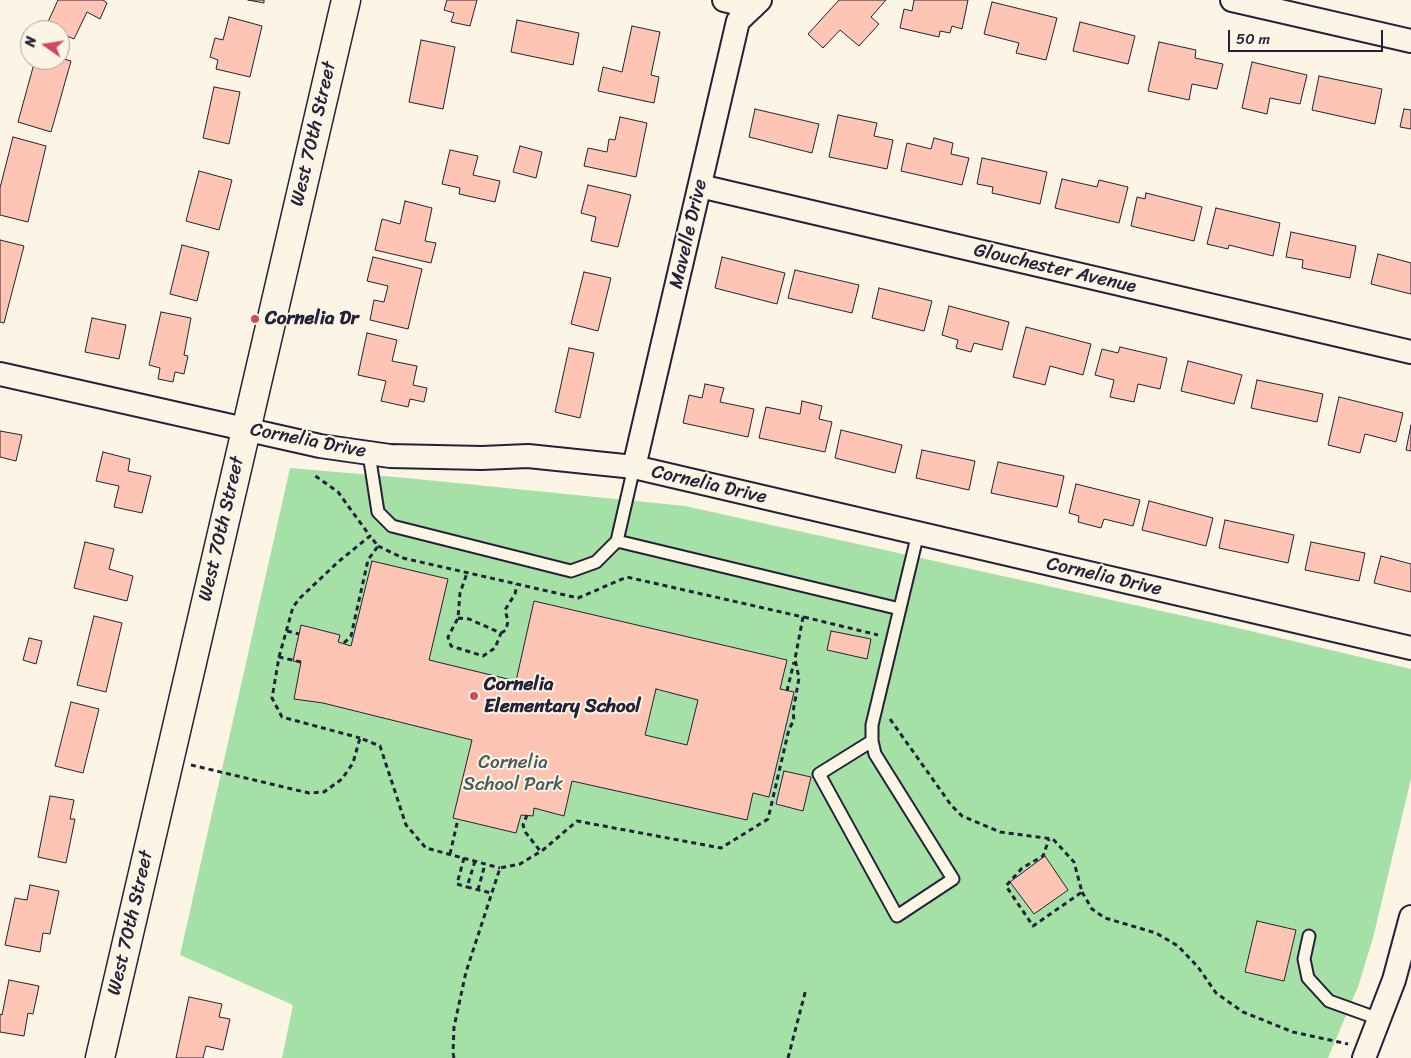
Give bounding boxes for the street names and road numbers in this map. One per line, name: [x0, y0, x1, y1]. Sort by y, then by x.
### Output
street label: West 70th Street: [286, 59, 342, 209]
street label: Mavelle Drive: [665, 177, 713, 291]
street label: Glouchester Avenue: [972, 239, 1138, 299]
street label: Cornelia Drive: [248, 419, 368, 463]
street label: West 70th Street: [194, 454, 250, 604]
street label: Cornelia Drive: [649, 461, 769, 509]
street label: Cornelia Drive: [1044, 553, 1164, 601]
street label: West 70th Street: [103, 848, 159, 998]

